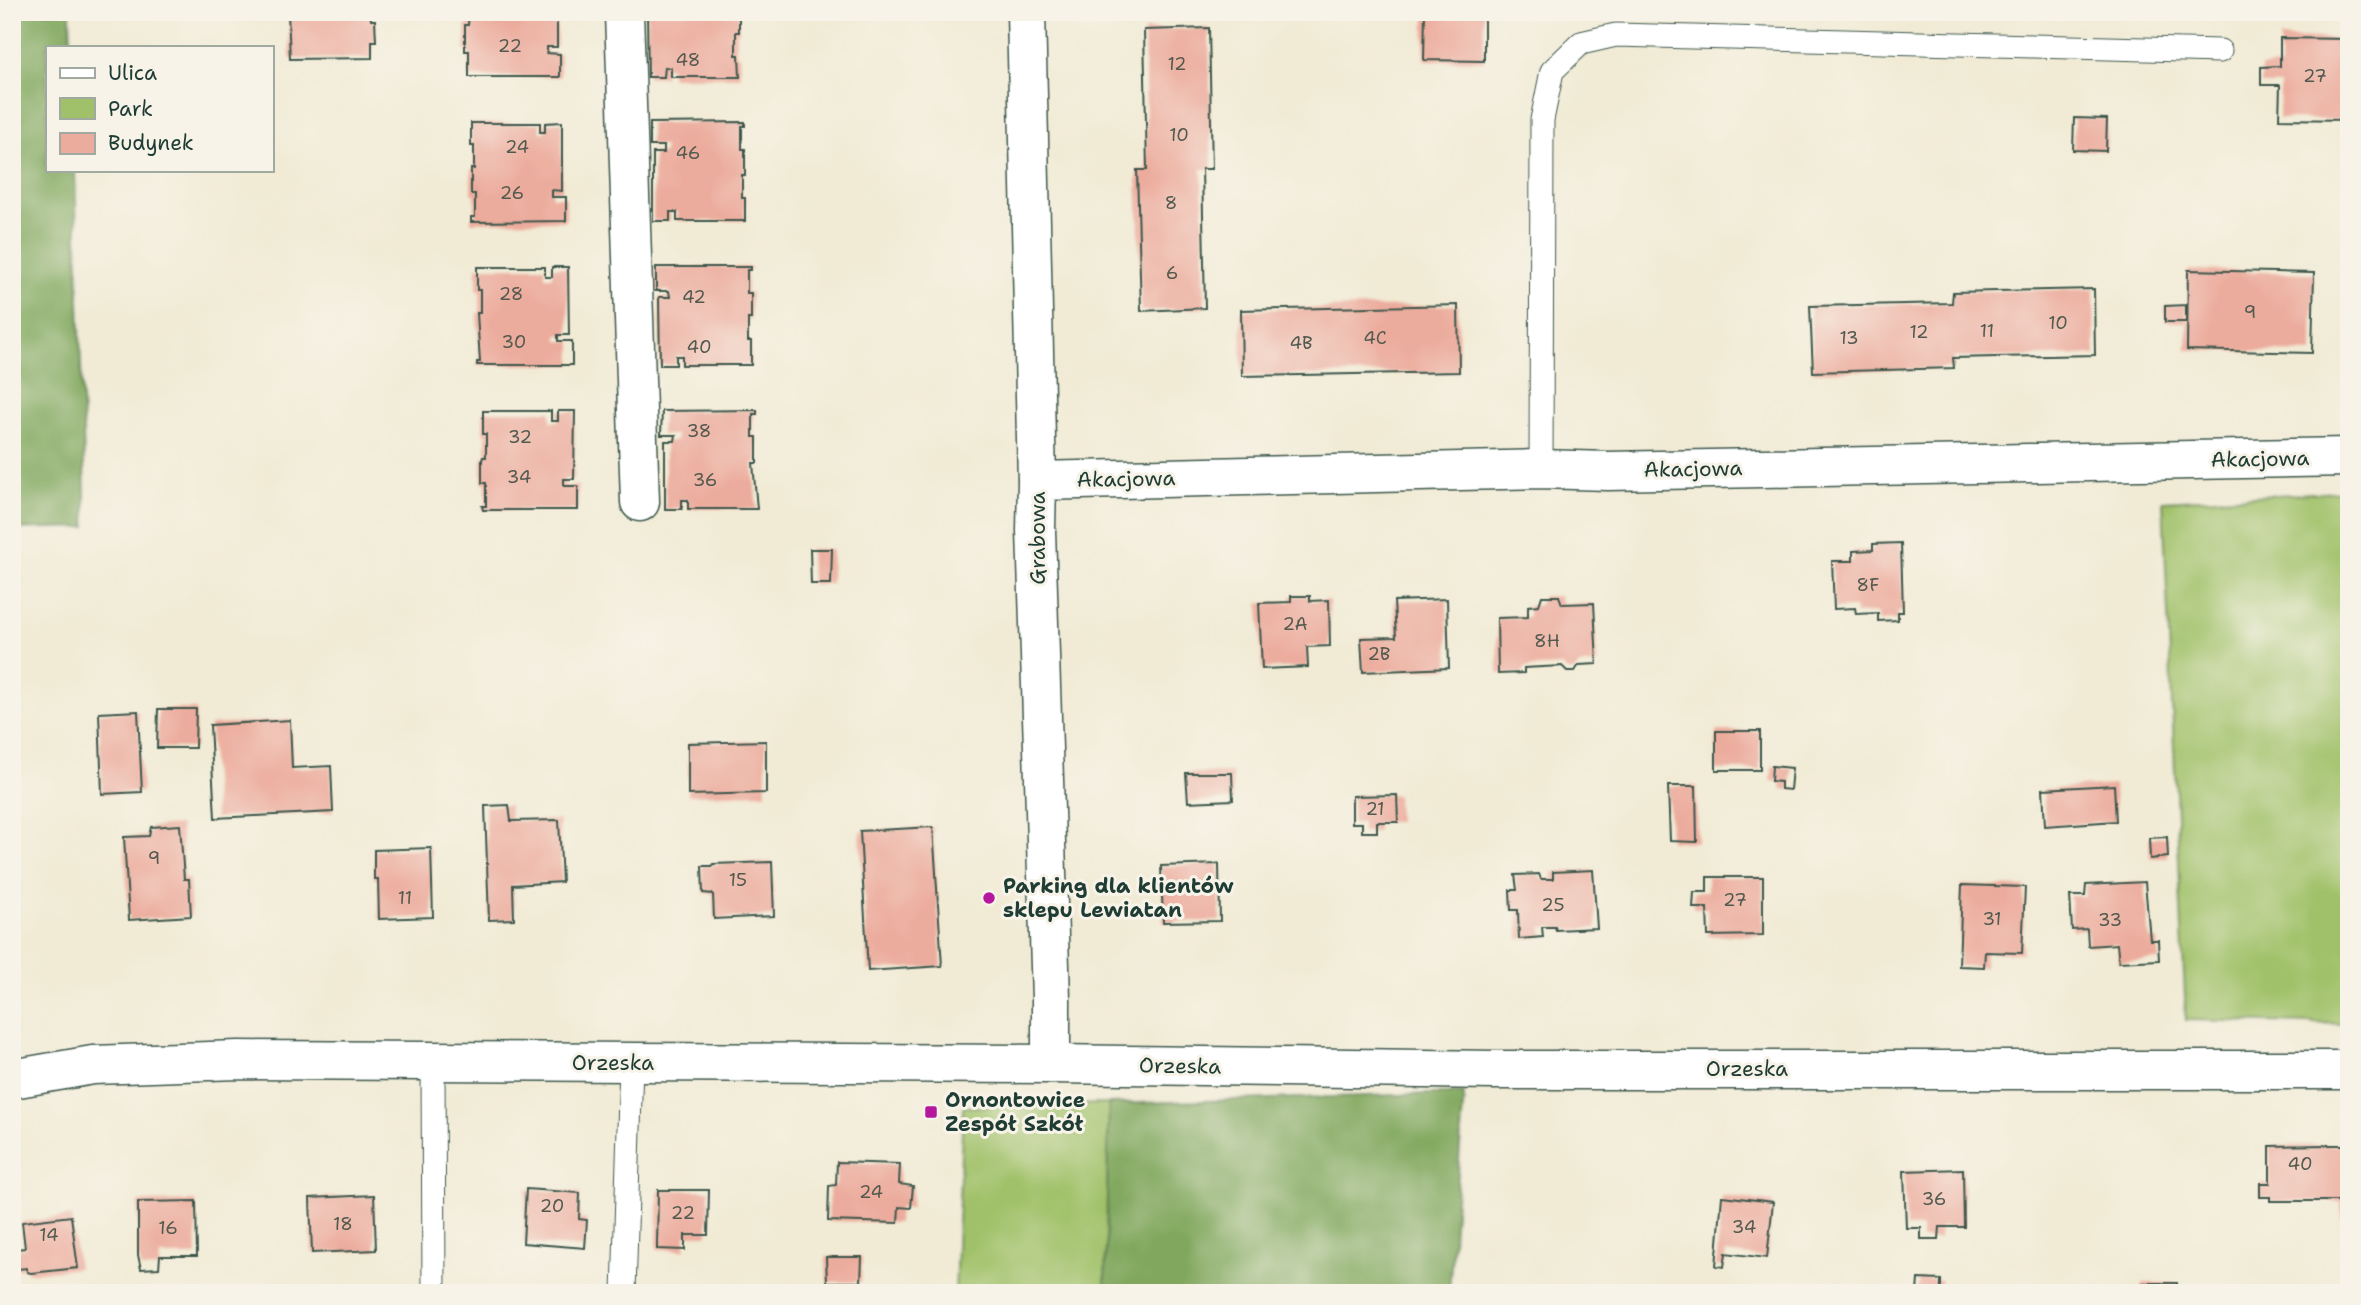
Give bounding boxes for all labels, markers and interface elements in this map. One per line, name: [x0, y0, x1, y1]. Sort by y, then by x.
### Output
house number: 22: [498, 34, 522, 58]
legend: [46, 46, 273, 172]
house number: 48: [676, 48, 700, 72]
house number: 12: [1167, 52, 1187, 76]
text: Ulica: [108, 59, 157, 87]
house number: 27: [2303, 64, 2327, 88]
text: Park: [108, 95, 153, 123]
house number: 10: [1169, 123, 1189, 147]
text: Budynek: [108, 129, 194, 157]
house number: 24: [505, 135, 529, 159]
house number: 46: [676, 141, 700, 165]
house number: 26: [500, 181, 524, 205]
house number: 8: [1165, 191, 1177, 215]
house number: 6: [1166, 261, 1178, 285]
house number: 28: [499, 282, 523, 306]
house number: 42: [682, 285, 706, 309]
house number: 9: [2244, 300, 2256, 324]
house number: 10: [2048, 311, 2068, 335]
house number: 11: [1980, 319, 1994, 343]
house number: 12: [1909, 320, 1929, 344]
house number: 4C: [1363, 326, 1387, 350]
house number: 13: [1839, 326, 1859, 350]
house number: 30: [502, 330, 526, 354]
house number: 4B: [1289, 331, 1313, 355]
house number: 40: [686, 335, 712, 359]
house number: 38: [687, 419, 711, 443]
house number: 32: [508, 425, 532, 449]
street label: Akacjowa: [2210, 444, 2310, 474]
street label: Akacjowa: [1643, 454, 1743, 484]
street label: Akacjowa: [1076, 464, 1176, 494]
house number: 34: [507, 465, 531, 489]
house number: 36: [693, 468, 717, 492]
street label: Grabowa: [1024, 491, 1052, 585]
house number: 8F: [1857, 573, 1879, 597]
house number: 2A: [1283, 612, 1307, 636]
house number: 8H: [1534, 629, 1560, 653]
house number: 2B: [1368, 642, 1390, 666]
house number: 21: [1365, 797, 1385, 821]
house number: 9: [148, 846, 160, 870]
house number: 15: [729, 868, 747, 892]
place label: Parking dla klientów sklepu Lewiatan: [1003, 872, 1233, 924]
house number: 11: [398, 886, 412, 910]
house number: 27: [1723, 888, 1747, 912]
marker: Parking dla klientów sklepu Lewiatan: [981, 890, 997, 906]
house number: 25: [1541, 893, 1565, 917]
house number: 31: [1982, 907, 2002, 931]
house number: 33: [2098, 908, 2122, 932]
street label: Orzeska: [572, 1049, 654, 1077]
street label: Orzeska: [1139, 1051, 1221, 1081]
street label: Orzeska: [1706, 1055, 1788, 1083]
place label: Ornontowice Zespół Szkół: [945, 1086, 1085, 1138]
marker: Ornontowice Zespół Szkół: [923, 1104, 939, 1120]
house number: 40: [2287, 1152, 2313, 1176]
house number: 24: [859, 1180, 883, 1204]
house number: 36: [1922, 1187, 1946, 1211]
house number: 20: [540, 1194, 564, 1218]
house number: 22: [671, 1201, 695, 1225]
house number: 18: [333, 1212, 353, 1236]
house number: 34: [1732, 1215, 1756, 1239]
house number: 16: [158, 1216, 178, 1240]
house number: 14: [39, 1223, 59, 1247]

